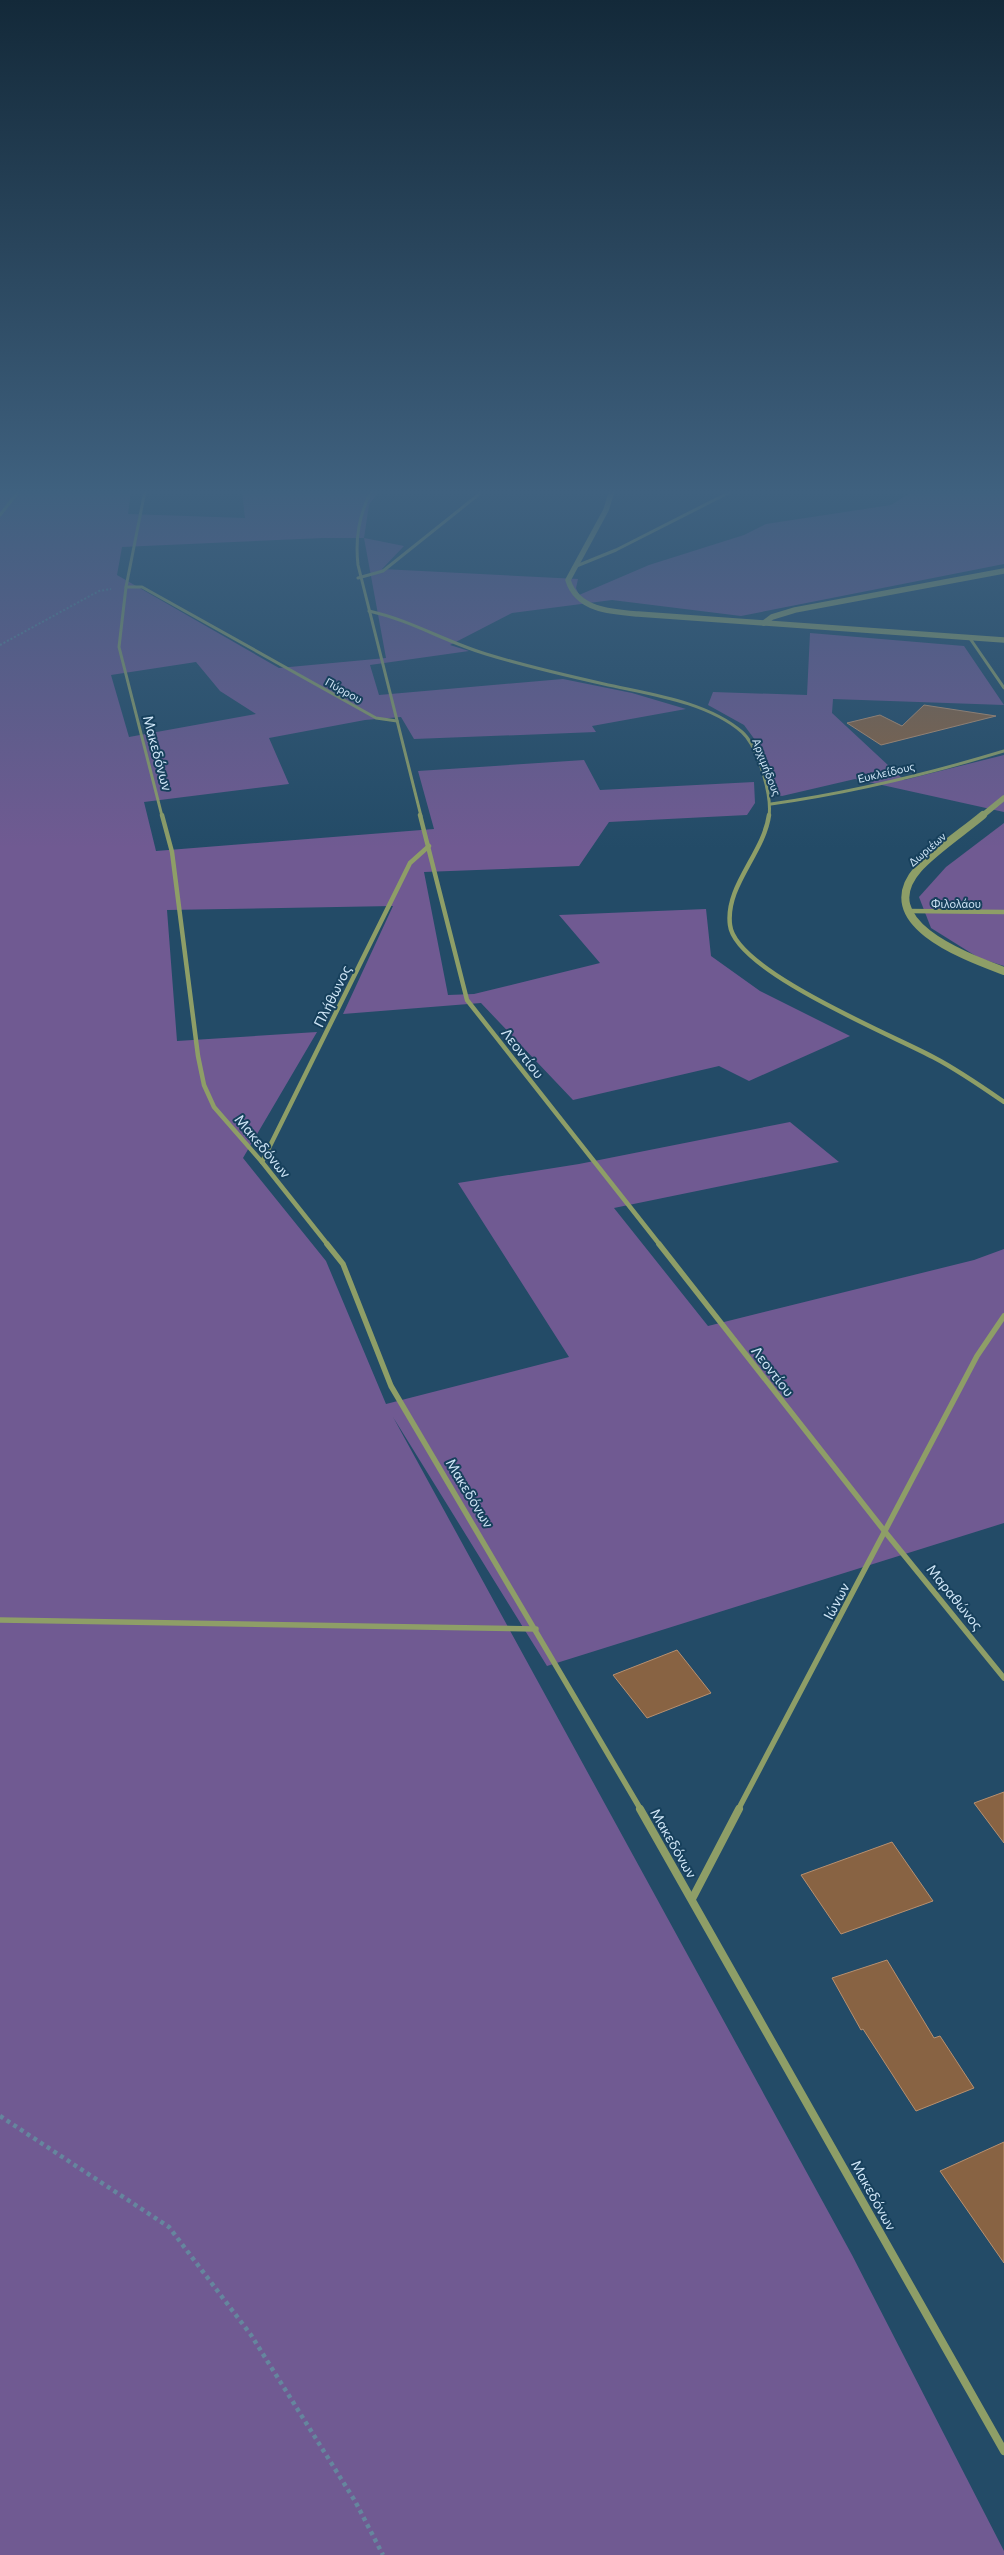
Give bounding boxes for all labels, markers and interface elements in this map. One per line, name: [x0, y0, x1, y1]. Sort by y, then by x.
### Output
street label: Πύρρου: [323, 675, 365, 705]
street label: Μακεδόνων: [140, 713, 176, 793]
street label: Αρχιμήδους: [750, 736, 784, 798]
street label: Ευκλείδους: [856, 759, 916, 785]
street label: Δωριέων: [906, 829, 949, 869]
street label: Φιλολάου: [931, 897, 981, 910]
street label: Πλήθωνος: [310, 962, 354, 1030]
street label: Λεοντίου: [498, 1024, 548, 1082]
street label: Μακεδόνων: [232, 1111, 294, 1181]
street label: Λεοντίου: [748, 1342, 798, 1400]
street label: Μακεδόνων: [443, 1455, 497, 1531]
street label: Μαραθώνος: [923, 1561, 987, 1633]
street label: Ιώνων: [819, 1580, 853, 1622]
street label: Μακεδόνων: [647, 1805, 701, 1881]
street label: Μακεδόνων: [848, 2157, 900, 2233]

